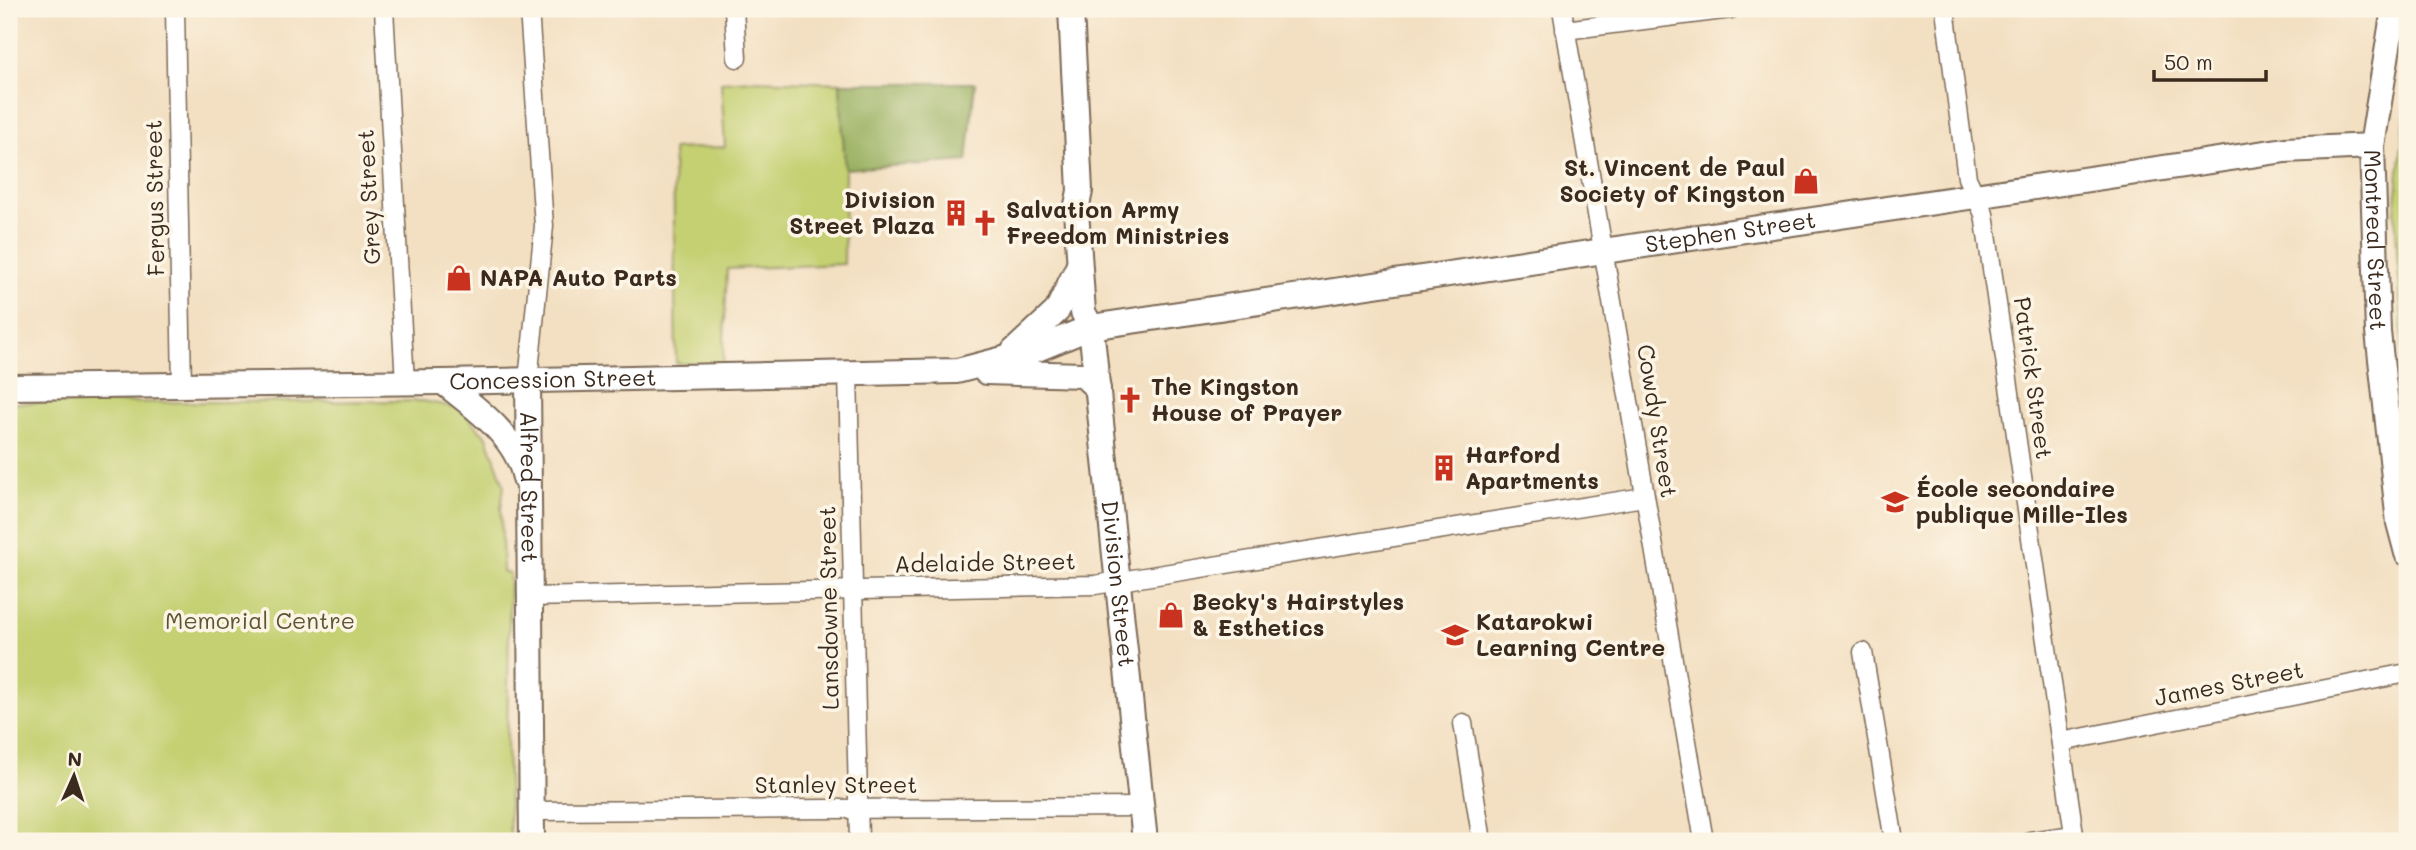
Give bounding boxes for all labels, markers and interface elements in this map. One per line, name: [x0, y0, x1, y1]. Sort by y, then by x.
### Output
scale bar: [2154, 38, 2266, 82]
text: 50 m: [2164, 48, 2213, 75]
street label: Fergus Street: [138, 120, 170, 276]
street label: Grey Street: [349, 129, 387, 265]
street label: Montreal Street: [2358, 149, 2394, 331]
place label: St. Vincent de Paul Society of Kingston: [1560, 152, 1785, 208]
shop icon: St. Vincent de Paul Society of Kingston: [1791, 166, 1821, 196]
place label: Division Street Plaza: [789, 184, 935, 240]
place label: Salvation Army Freedom Ministries: [1006, 194, 1229, 250]
building icon: Division Street Plaza: [941, 198, 971, 228]
street label: Stephen Street: [1643, 204, 1818, 259]
church icon: Salvation Army Freedom Ministries: [970, 208, 1000, 238]
place label: NAPA Auto Parts: [480, 262, 677, 292]
shop icon: NAPA Auto Parts: [444, 263, 474, 293]
street label: Patrick Street: [2008, 295, 2060, 461]
street label: Cowdy Street: [1631, 342, 1685, 500]
street label: Concession Street: [449, 361, 657, 396]
place label: The Kingston House of Prayer: [1151, 371, 1342, 427]
church icon: The Kingston House of Prayer: [1115, 385, 1145, 415]
street label: Alfred Street: [514, 411, 546, 563]
place label: Harford Apartments: [1465, 439, 1599, 495]
building icon: Harford Apartments: [1429, 453, 1459, 483]
place label: École secondaire publique Mille-Iles: [1916, 473, 2128, 529]
school or university icon: École secondaire publique Mille-Iles: [1880, 487, 1910, 517]
street label: Division Street: [1095, 499, 1143, 668]
street label: Lansdowne Street: [811, 506, 845, 710]
street label: Adelaide Street: [894, 545, 1076, 579]
place label: Becky's Hairstyles & Esthetics: [1192, 586, 1404, 642]
shop icon: Becky's Hairstyles & Esthetics: [1156, 600, 1186, 630]
park label: Memorial Centre: [165, 605, 355, 635]
place label: Katarokwi Learning Centre: [1476, 606, 1665, 662]
school or university icon: Katarokwi Learning Centre: [1440, 620, 1470, 650]
street label: James Street: [2152, 654, 2306, 712]
north arrow: [38, 742, 108, 812]
text: N: [67, 746, 83, 771]
street label: Stanley Street: [755, 769, 917, 799]

